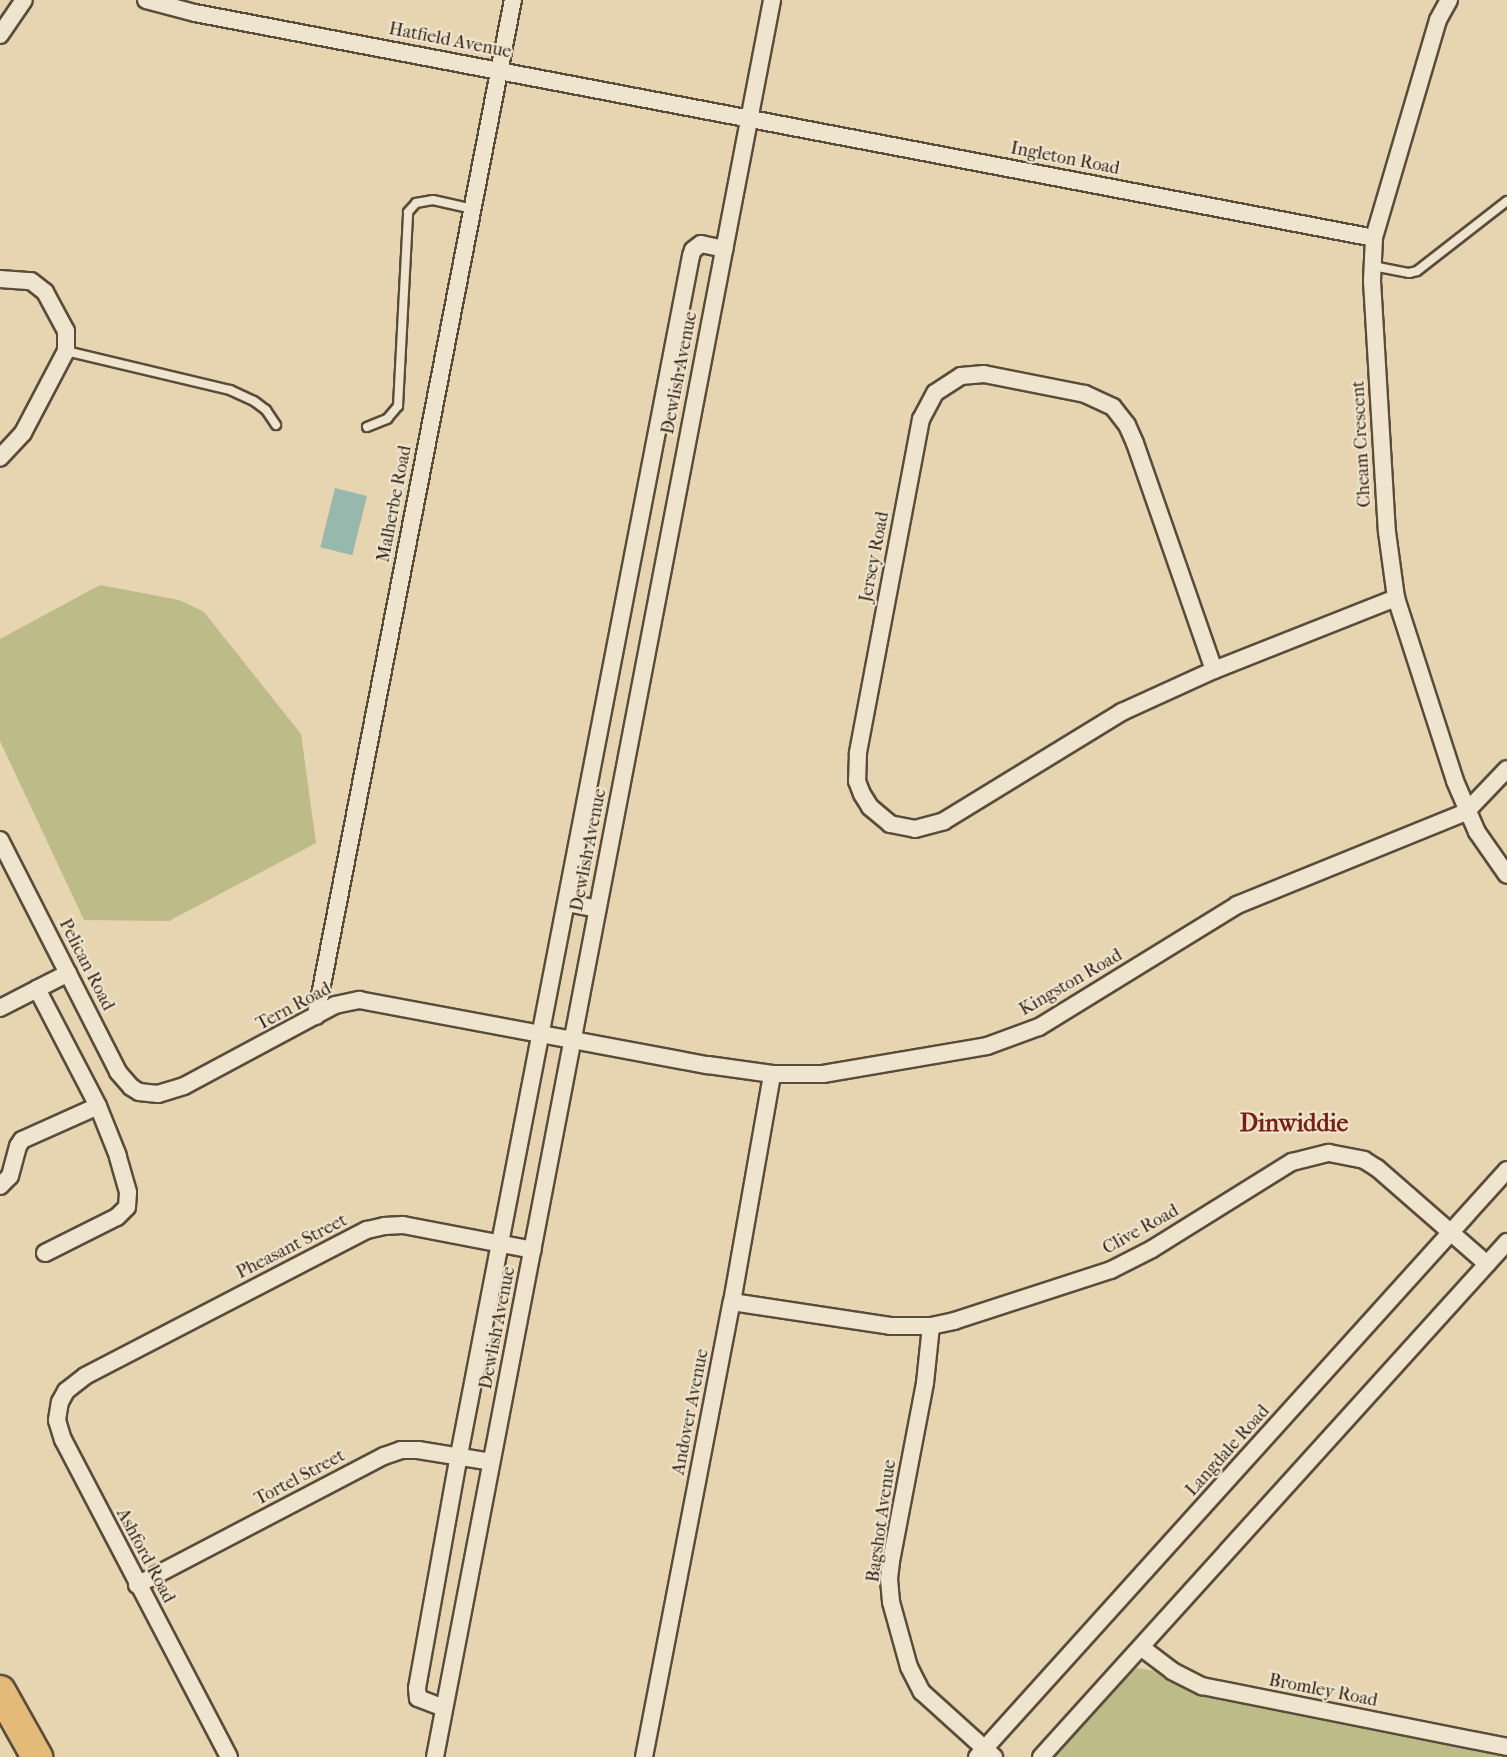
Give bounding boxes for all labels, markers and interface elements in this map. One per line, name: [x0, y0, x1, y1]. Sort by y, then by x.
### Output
street label: Hatfield Avenue: [387, 19, 513, 63]
street label: Ingleton Road: [1009, 138, 1121, 180]
street label: Dewlish Avenue: [658, 310, 702, 436]
street label: Cheam Crescent: [1348, 380, 1376, 508]
street label: Malherbe Road: [373, 444, 417, 564]
street label: Jersey Road: [856, 510, 894, 604]
street label: Dewlish Avenue: [567, 787, 611, 913]
street label: Pelican Road: [54, 916, 118, 1014]
street label: Kingston Road: [1016, 945, 1126, 1021]
street label: Tern Road: [253, 978, 335, 1036]
district label: Dinwiddie: [1240, 1110, 1348, 1138]
street label: Clive Road: [1099, 1200, 1183, 1260]
street label: Pheasant Street: [233, 1210, 351, 1284]
street label: Dewlish Avenue: [476, 1265, 520, 1391]
street label: Andover Avenue: [668, 1347, 714, 1477]
street label: Langdale Road: [1182, 1401, 1274, 1501]
street label: Tortel Street: [251, 1445, 349, 1511]
street label: Bagshot Avenue: [863, 1458, 901, 1584]
street label: Ashford Road: [111, 1505, 179, 1607]
street label: Bromley Road: [1267, 1670, 1379, 1712]

